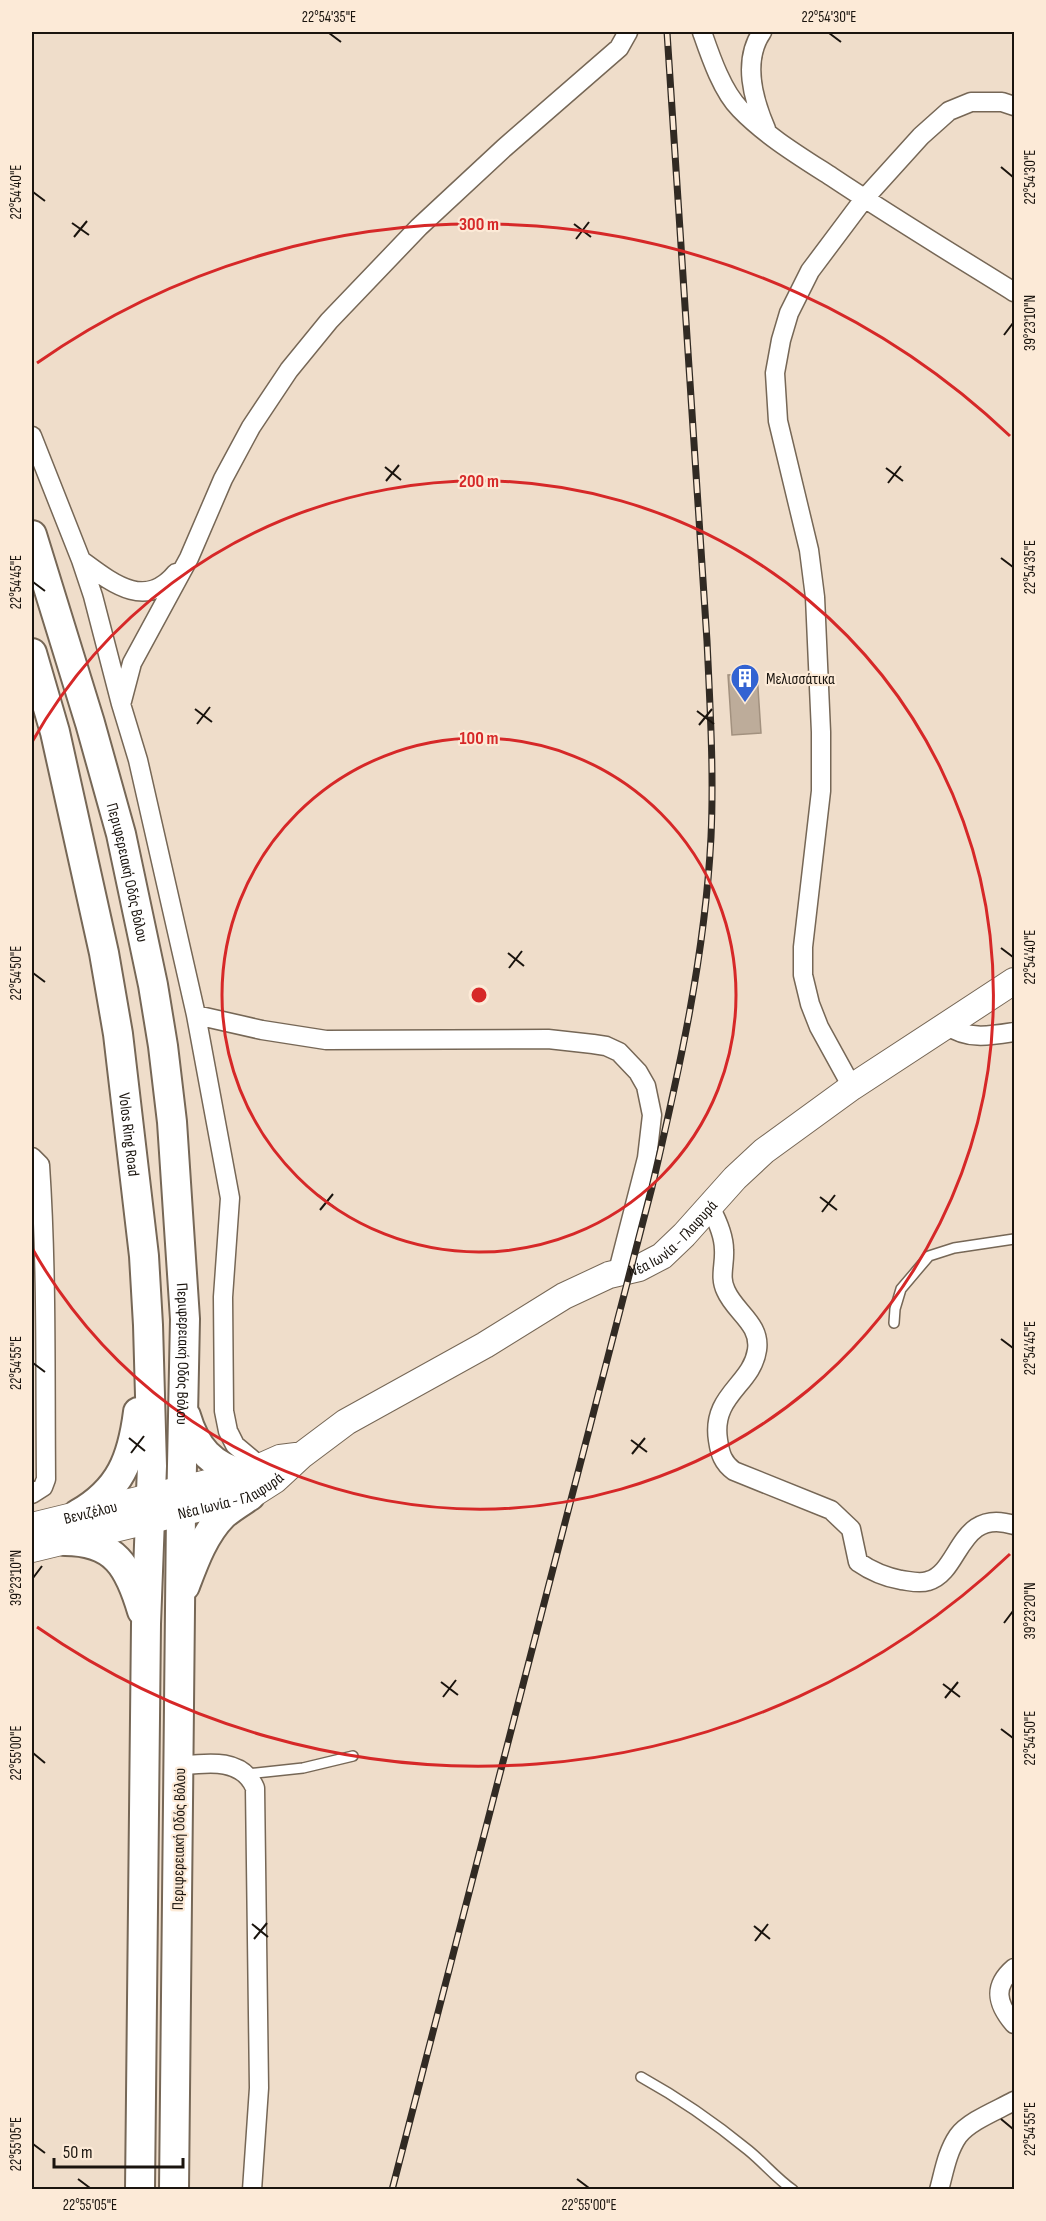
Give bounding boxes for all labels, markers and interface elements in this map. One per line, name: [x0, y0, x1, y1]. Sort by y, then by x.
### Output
text: 22°54'35"E: [302, 8, 356, 27]
text: 22°54'30"E: [801, 8, 857, 27]
text: 22°54'30"E: [1021, 149, 1040, 205]
text: 22°54'40"E: [7, 164, 26, 220]
text: 300 m: [459, 214, 499, 235]
text: 39°23'10"N: [1021, 295, 1040, 351]
text: 200 m: [459, 471, 499, 492]
text: 22°54'35"E: [1021, 540, 1040, 594]
text: 22°54'45"E: [7, 555, 26, 609]
building icon: Μελισσάτικα: [729, 662, 761, 704]
place label: Μελισσάτικα: [766, 670, 835, 689]
text: 100 m: [460, 728, 499, 749]
street label: Περιφερειακή Οδός Βόλου: [102, 801, 152, 944]
text: 22°54'40"E: [1021, 929, 1040, 985]
text: 22°54'50"E: [7, 946, 26, 1000]
centre of rings: [469, 985, 489, 1005]
street label: Volos Ring Road: [114, 1092, 143, 1178]
street label: Νέα Ιωνία - Γλαφυρά: [627, 1196, 722, 1281]
street label: Περιφερειακή Οδός Βόλου: [172, 1282, 193, 1425]
text: 22°54'45"E: [1021, 1321, 1040, 1375]
text: 22°54'55"E: [7, 1336, 26, 1390]
street label: Νέα Ιωνία - Γλαφυρά: [176, 1469, 288, 1524]
street label: Βενιζέλου: [62, 1497, 119, 1529]
text: 39°23'10"N: [7, 1550, 26, 1606]
text: 39°23'20"N: [1021, 1582, 1040, 1640]
text: 22°54'50"E: [1021, 1711, 1040, 1765]
text: 22°55'00"E: [7, 1725, 26, 1781]
street label: Περιφερειακή Οδός Βόλου: [169, 1768, 190, 1910]
text: 22°54'55"E: [1021, 2102, 1040, 2156]
text: 22°55'05"E: [7, 2117, 26, 2171]
scale bar: [54, 2131, 183, 2169]
text: 50 m: [63, 2142, 93, 2163]
text: 22°55'05"E: [63, 2196, 117, 2215]
text: 22°55'00"E: [561, 2196, 617, 2215]

